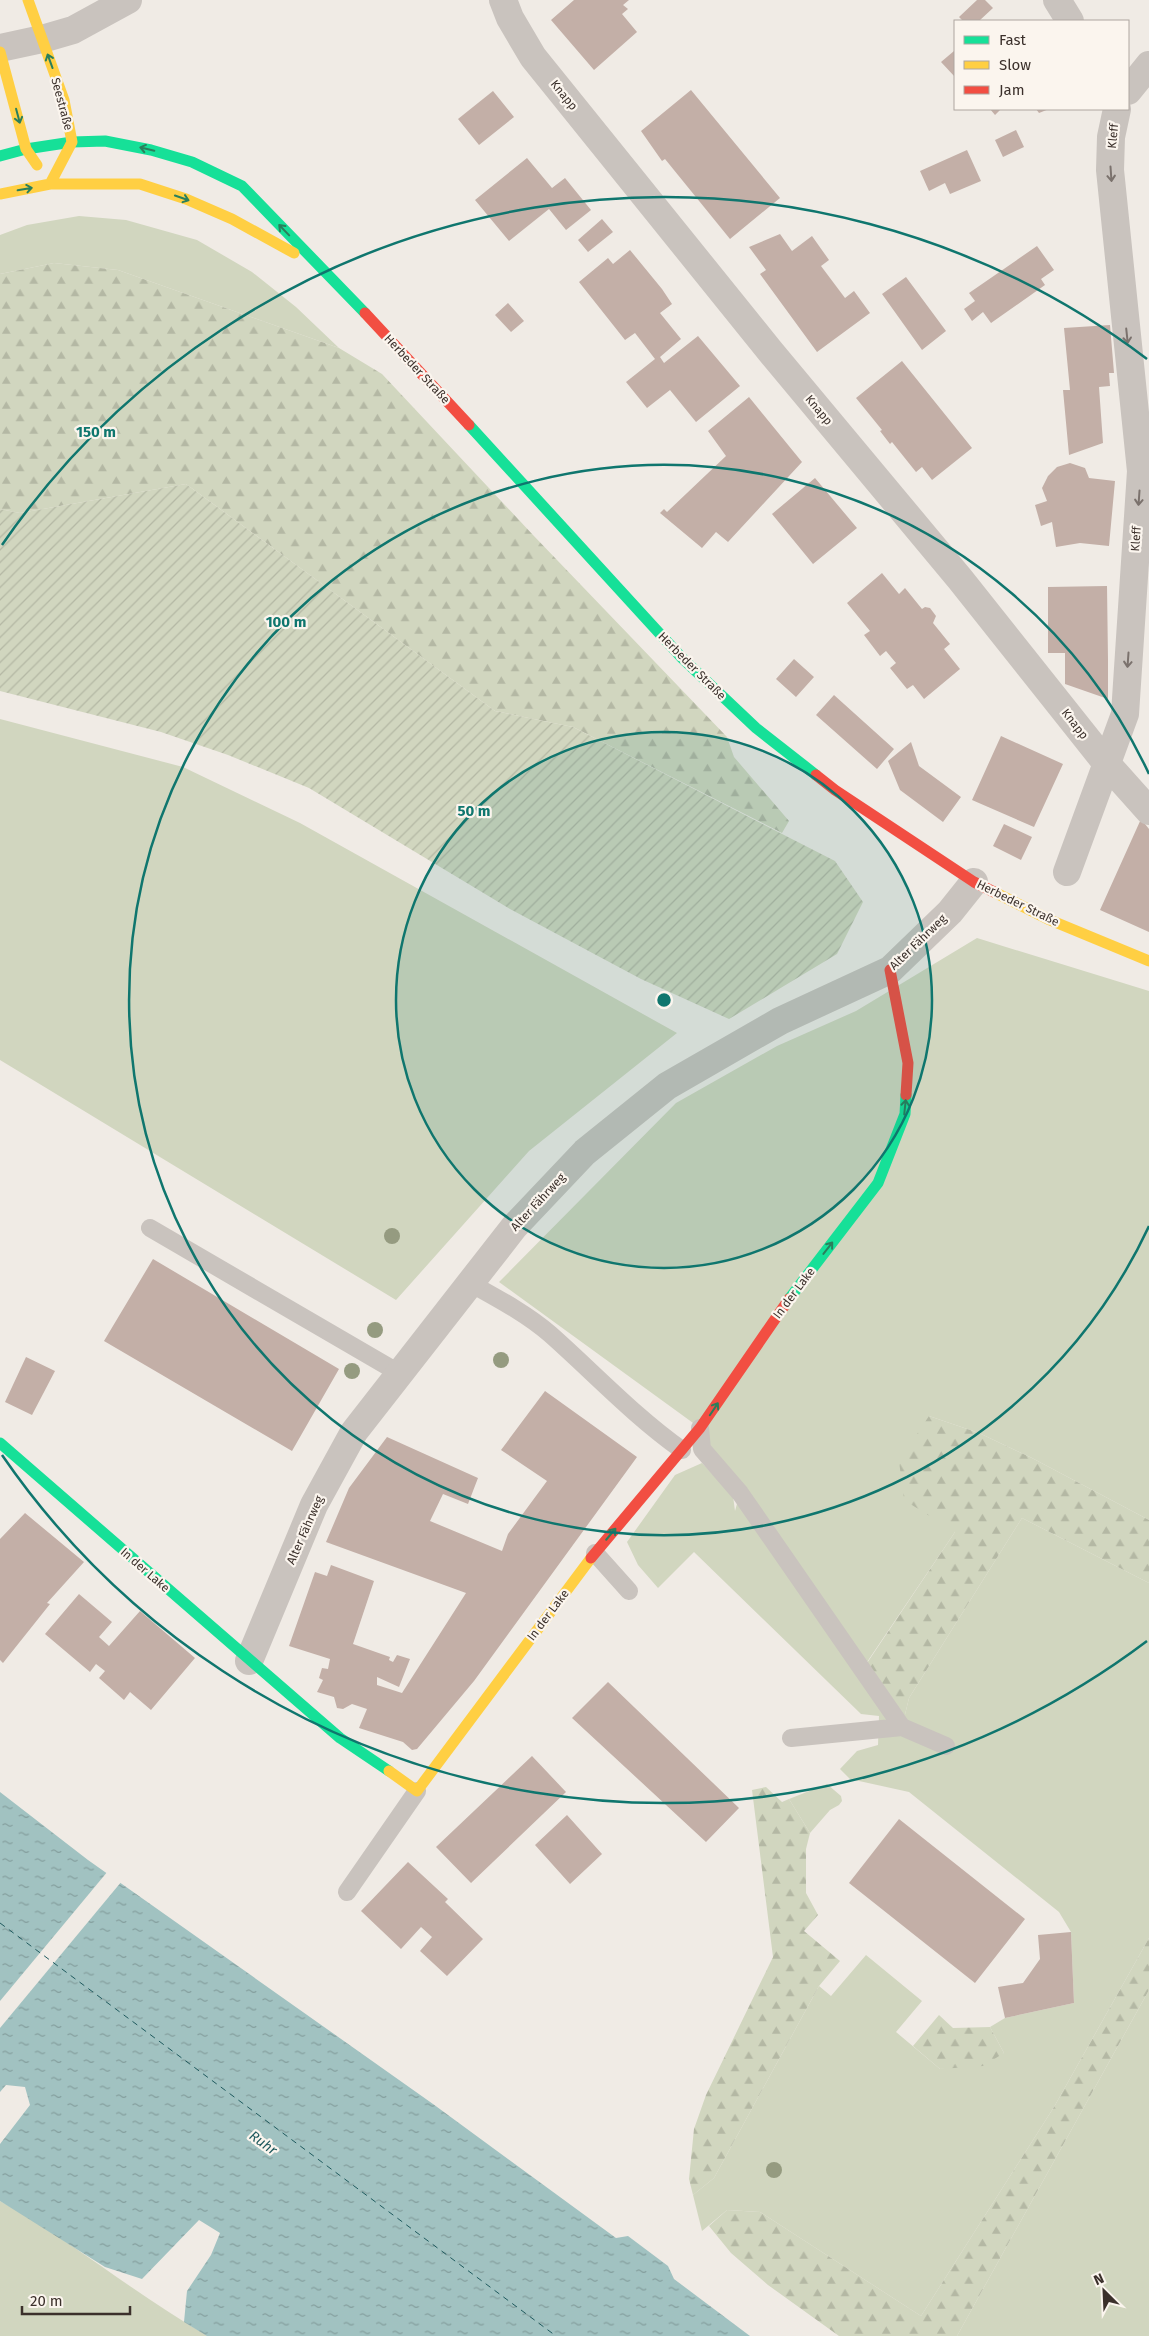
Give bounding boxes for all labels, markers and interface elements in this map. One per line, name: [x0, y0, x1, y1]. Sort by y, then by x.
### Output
legend: [954, 20, 1129, 110]
text: Fast: [999, 31, 1026, 49]
one-way arrow: [45, 54, 54, 69]
text: Slow: [999, 56, 1031, 74]
street label: Seestraße: [48, 76, 76, 132]
street label: Knapp: [548, 77, 580, 113]
text: Jam: [999, 81, 1025, 99]
one-way arrow: [14, 108, 23, 124]
street label: Kleff: [1105, 122, 1121, 149]
one-way arrow: [140, 144, 156, 153]
one-way arrow: [1107, 166, 1116, 182]
one-way arrow: [17, 183, 33, 193]
one-way arrow: [174, 194, 190, 203]
one-way arrow: [278, 224, 290, 237]
one-way arrow: [1122, 328, 1132, 344]
street label: Herbeder Straße: [381, 331, 453, 407]
street label: Knapp: [802, 392, 836, 428]
text: 150 m: [76, 423, 116, 441]
one-way arrow: [1134, 490, 1143, 506]
street label: Kleff: [1128, 525, 1144, 552]
text: 100 m: [266, 613, 306, 631]
street label: Herbeder Straße: [655, 629, 729, 703]
one-way arrow: [1124, 652, 1133, 668]
street label: Knapp: [1059, 706, 1091, 742]
text: 50 m: [457, 802, 491, 820]
street label: Herbeder Straße: [975, 877, 1061, 929]
street label: Alter Fährweg: [887, 911, 950, 973]
centre of rings: [655, 991, 673, 1009]
one-way arrow: [900, 1099, 910, 1115]
street label: Alter Fährweg: [508, 1170, 569, 1234]
one-way arrow: [823, 1241, 833, 1255]
street label: In der Lake: [770, 1265, 818, 1321]
one-way arrow: [709, 1402, 719, 1416]
street label: Alter Fährweg: [284, 1493, 327, 1566]
one-way arrow: [605, 1528, 616, 1541]
street label: In der Lake: [118, 1545, 172, 1595]
street label: In der Lake: [524, 1587, 572, 1643]
water label: Ruhr: [246, 2127, 281, 2159]
north arrow: [1079, 2266, 1129, 2316]
text: N: [1091, 2270, 1107, 2289]
scale bar: [22, 2284, 130, 2316]
text: 20 m: [30, 2292, 63, 2310]

